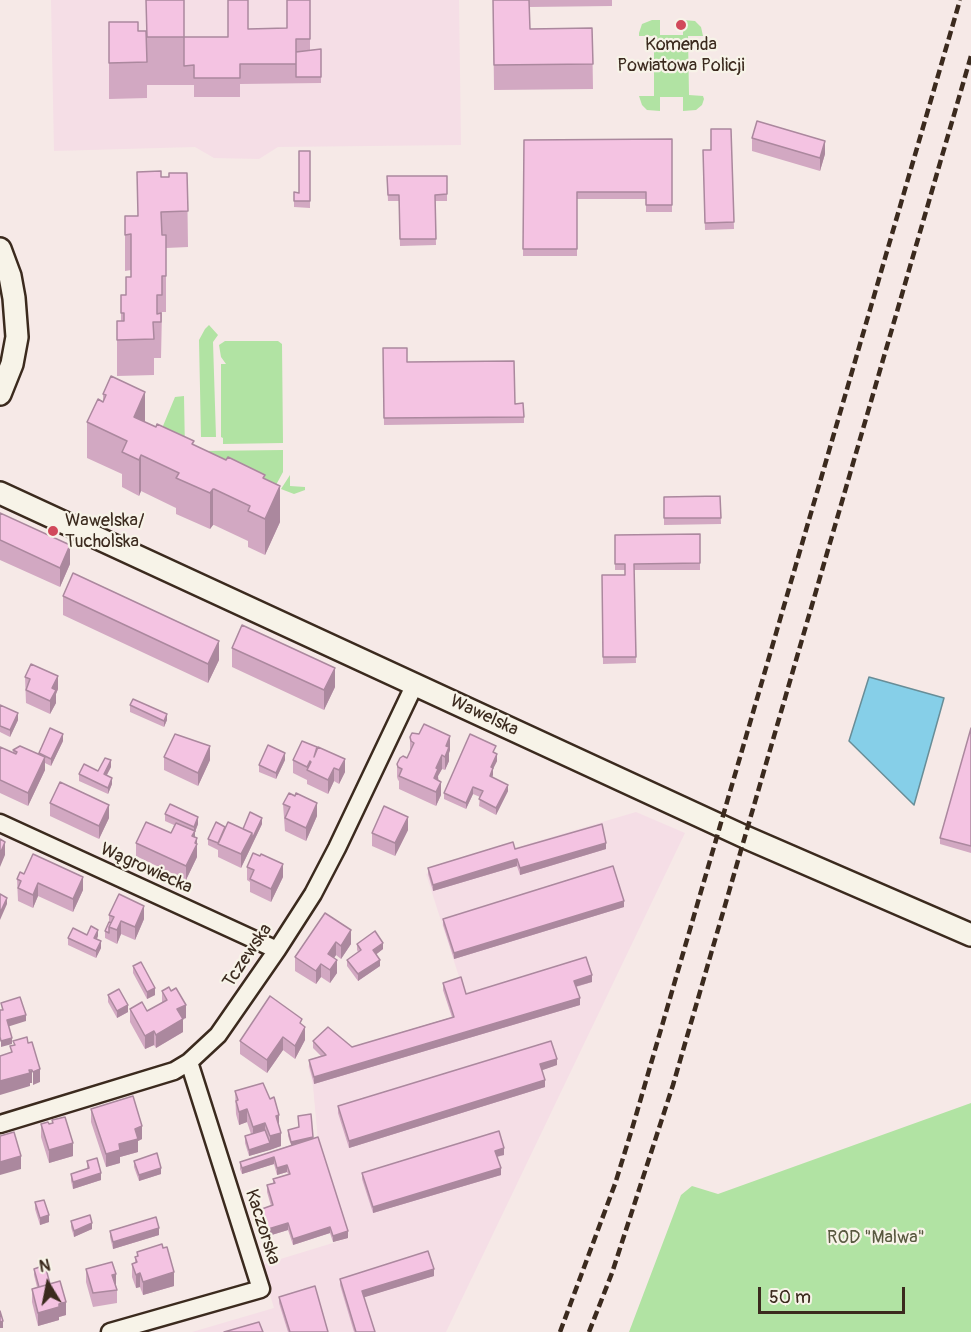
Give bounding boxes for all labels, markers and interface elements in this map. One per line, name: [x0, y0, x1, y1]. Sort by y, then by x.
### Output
marker: Komenda Powiatowa Policji: [674, 18, 688, 32]
place label: Komenda Powiatowa Policji: [617, 34, 745, 76]
place label: Wawelska/ Tucholska: [65, 510, 144, 552]
marker: Wawelska/ Tucholska: [46, 524, 60, 538]
street label: Wawelska: [446, 691, 522, 741]
street label: Wągrowiecka: [97, 839, 195, 899]
street label: Tczewska: [219, 920, 277, 992]
street label: Kaczorska: [240, 1187, 284, 1267]
park label: ROD "Malwa": [827, 1227, 925, 1249]
north arrow: [18, 1254, 78, 1314]
text: N: [38, 1255, 52, 1277]
scale bar: [761, 1275, 908, 1313]
text: 50 m: [769, 1286, 811, 1309]

